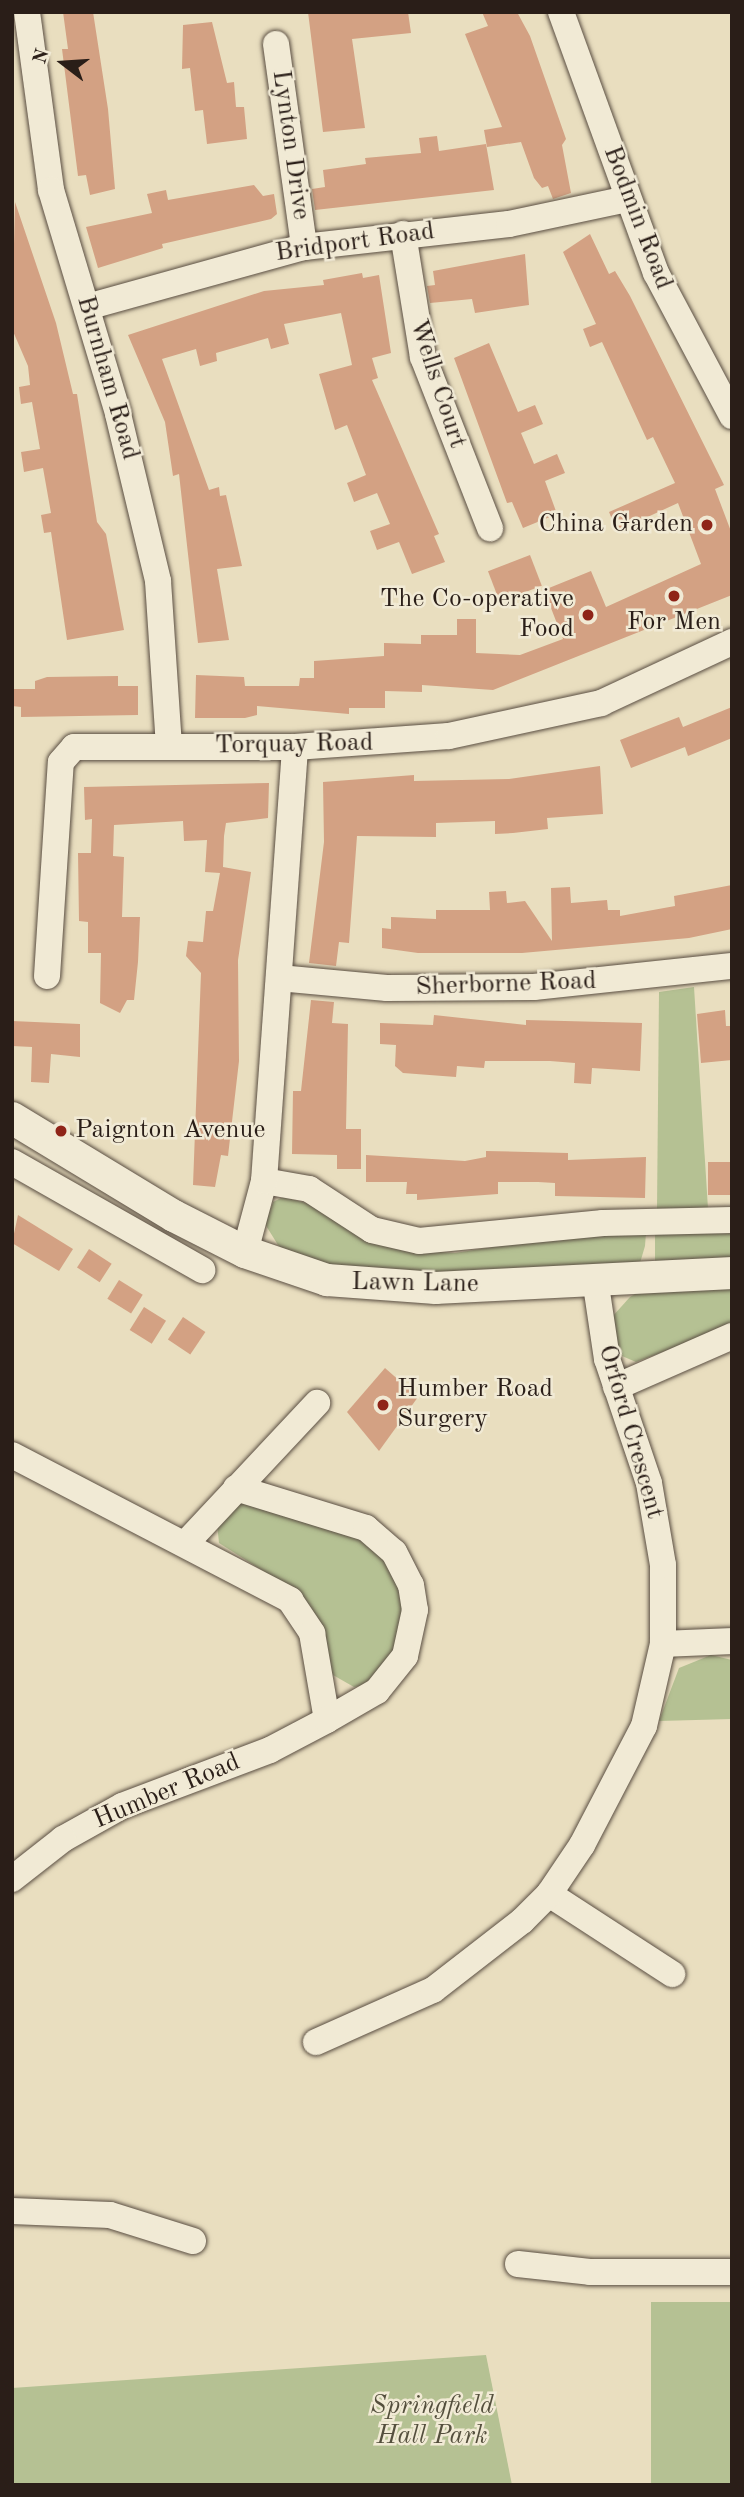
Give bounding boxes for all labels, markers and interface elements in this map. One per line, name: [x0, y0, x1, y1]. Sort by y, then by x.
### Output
north arrow: [28, 28, 98, 98]
text: N: [31, 47, 54, 66]
street label: Lynton Drive: [264, 68, 316, 222]
street label: Bodmin Road: [595, 142, 679, 294]
street label: Bridport Road: [273, 216, 437, 270]
street label: Burnham Road: [69, 292, 145, 464]
street label: Wells Court: [401, 316, 473, 452]
place label: China Garden: [538, 509, 693, 541]
marker: China Garden: [699, 517, 715, 533]
place label: The Co-operative Food: [380, 584, 574, 646]
marker: For Men: [666, 588, 682, 604]
marker: The Co-operative Food: [580, 607, 596, 623]
place label: For Men: [627, 607, 721, 639]
street label: Torquay Road: [214, 728, 374, 762]
street label: Sherborne Road: [415, 966, 597, 1004]
place label: Paignton Avenue: [75, 1115, 265, 1147]
marker: Paignton Avenue: [53, 1123, 69, 1139]
street label: Lawn Lane: [351, 1267, 479, 1301]
street label: Orford Crescent: [590, 1341, 670, 1523]
place label: Humber Road Surgery: [397, 1374, 553, 1436]
marker: Humber Road Surgery: [375, 1397, 391, 1413]
street label: Humber Road: [89, 1747, 245, 1837]
park label: Springfield Hall Park: [370, 2391, 494, 2452]

